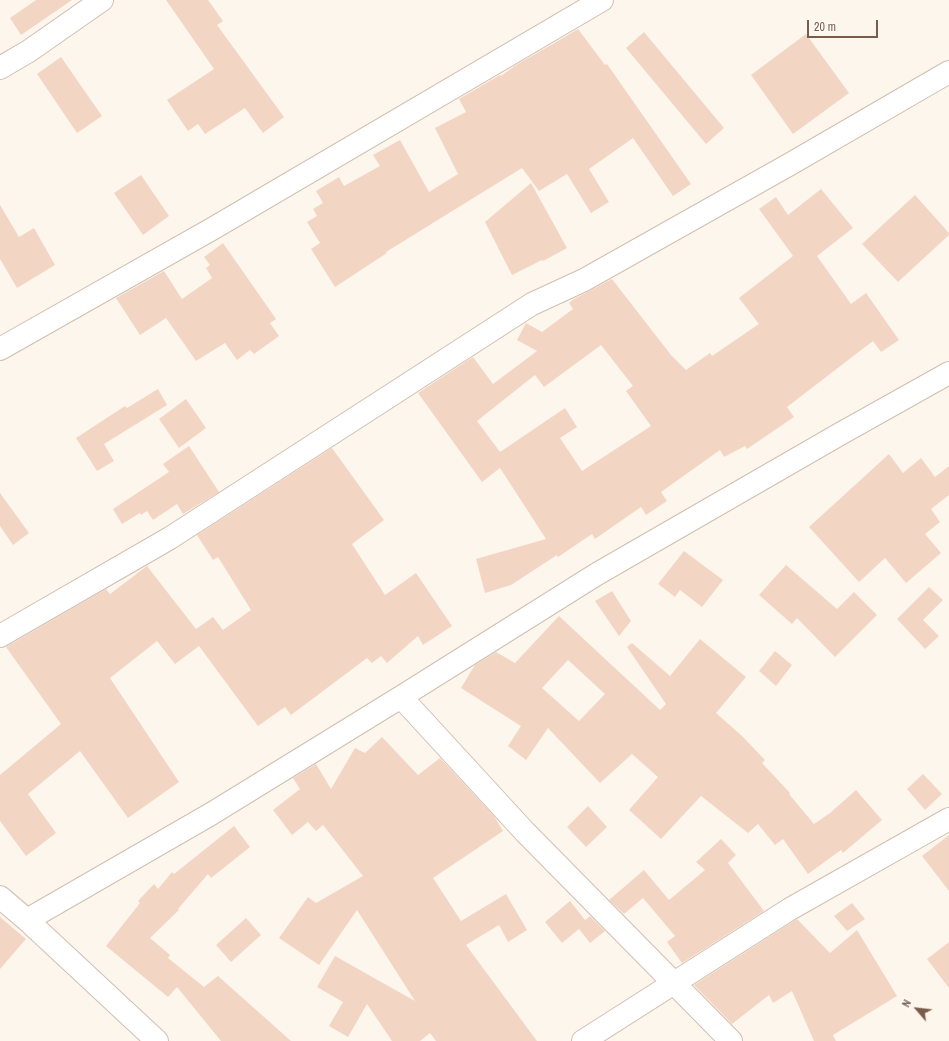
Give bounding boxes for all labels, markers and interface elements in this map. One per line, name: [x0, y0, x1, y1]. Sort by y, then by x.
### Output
scale bar: [809, 12, 880, 38]
text: 20 m: [814, 19, 836, 35]
north arrow: [897, 989, 937, 1029]
text: N: [899, 997, 914, 1010]

